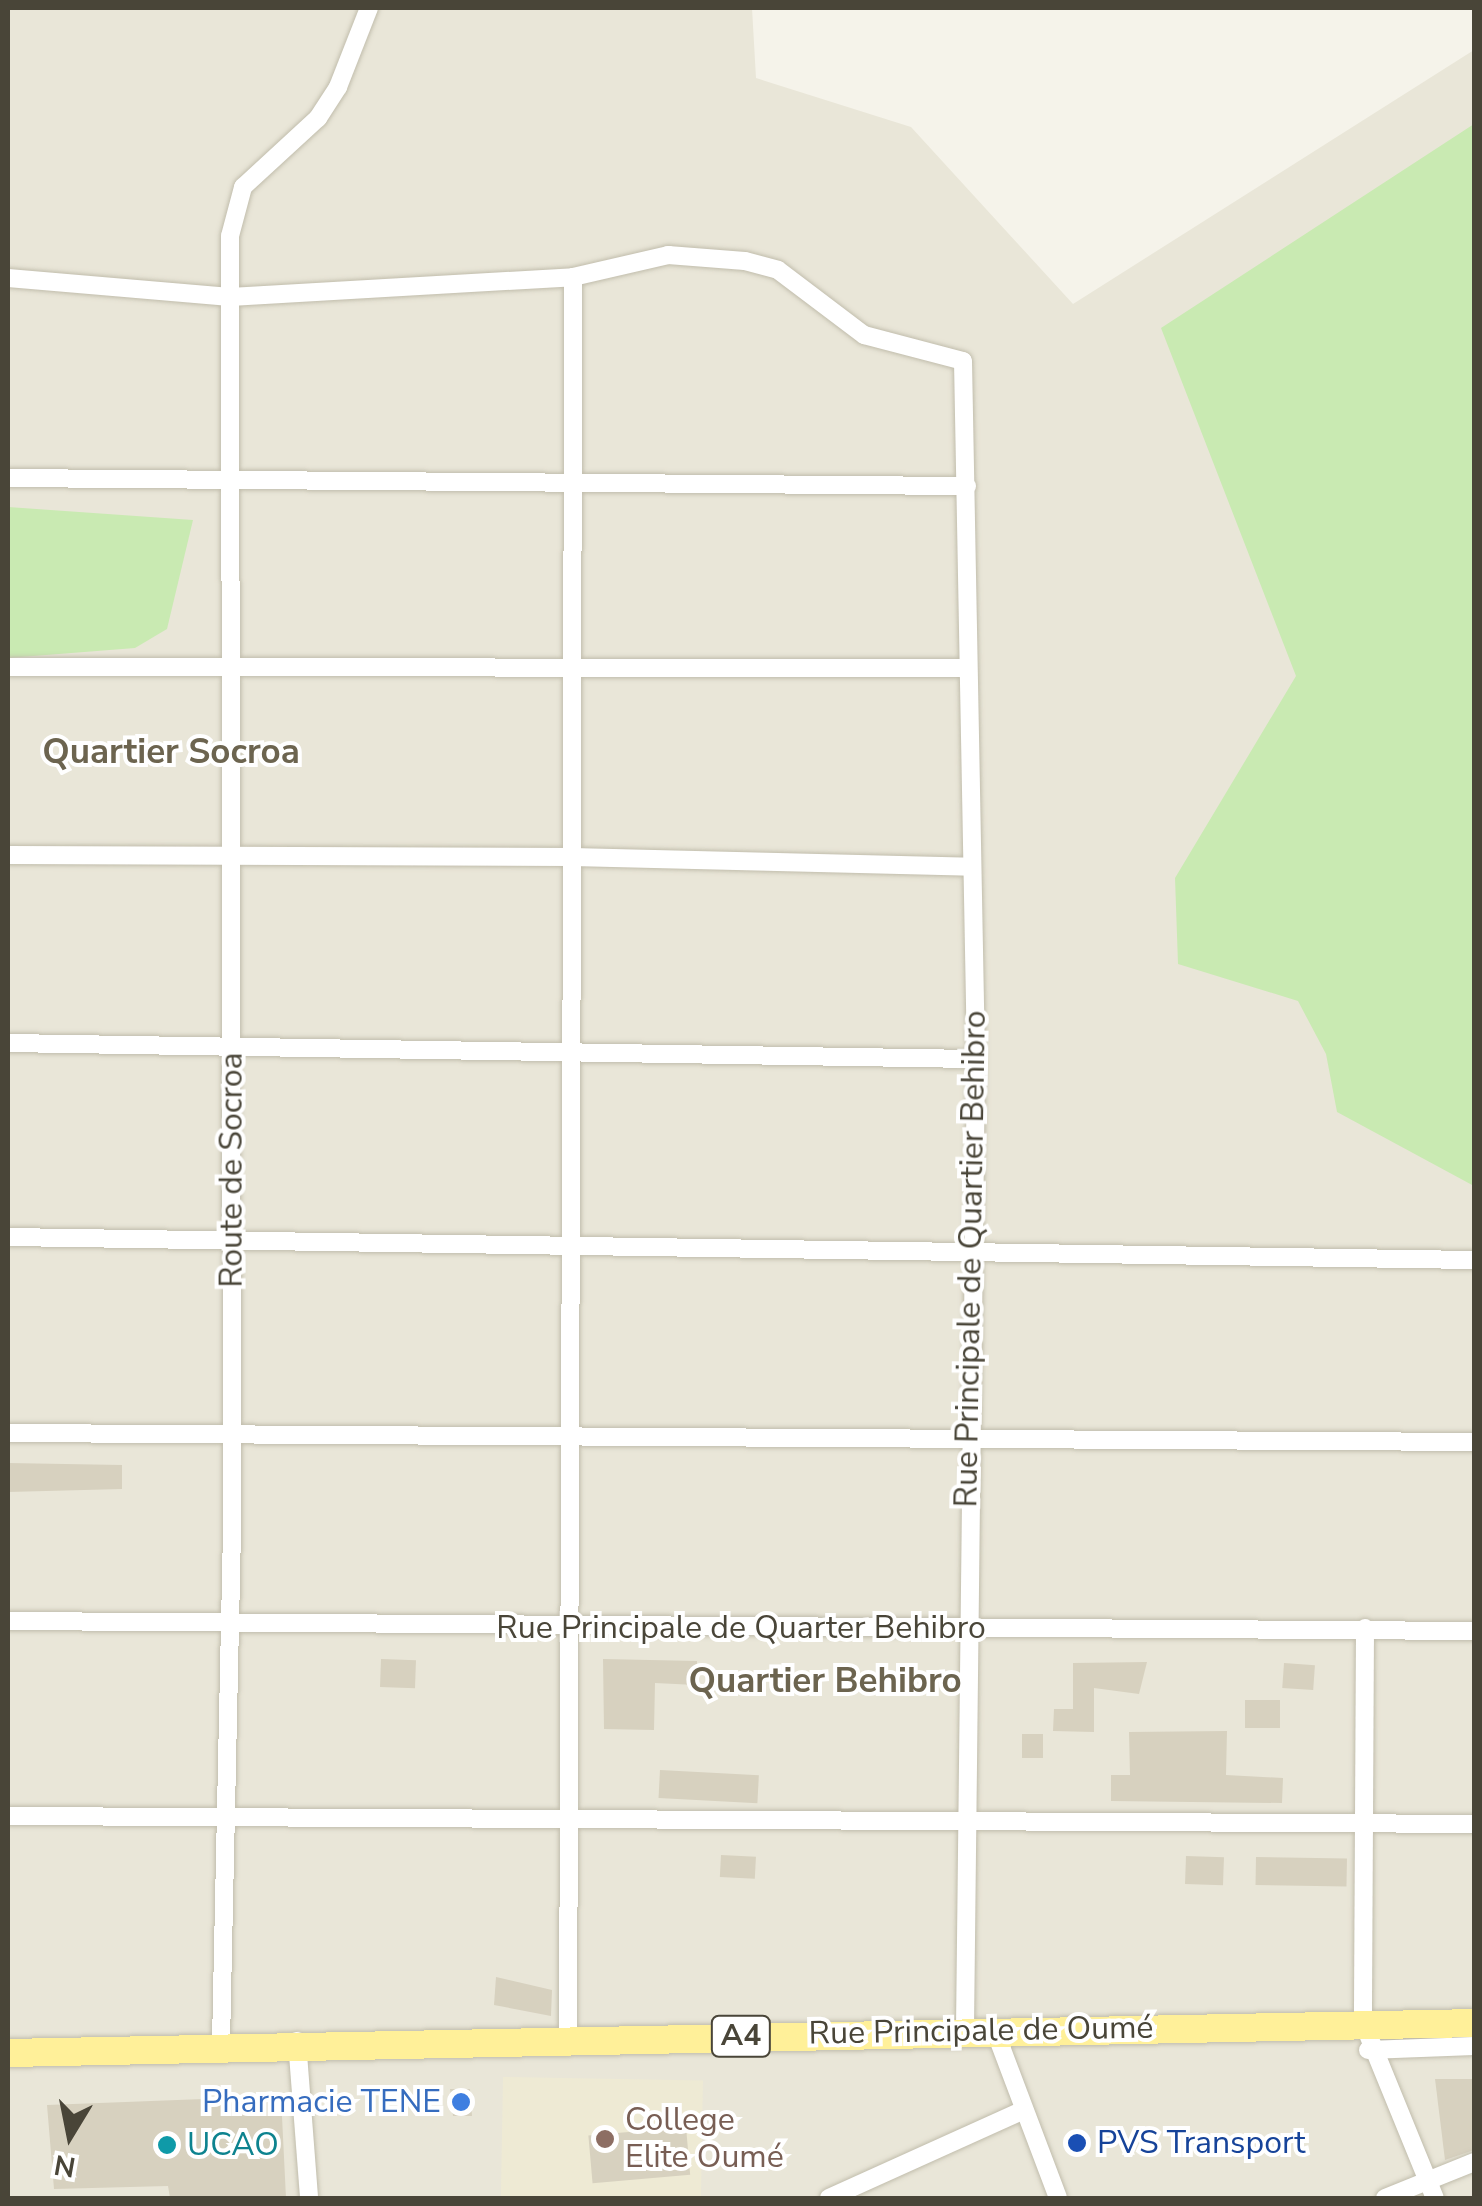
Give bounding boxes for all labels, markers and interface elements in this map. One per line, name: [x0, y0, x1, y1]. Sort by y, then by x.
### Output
district label: Quartier Socroa: [42, 731, 300, 773]
street label: Rue Principale de Quartier Behibro: [947, 1010, 995, 1508]
street label: Route de Socroa: [213, 1052, 251, 1288]
street label: Rue Principale de Quarter Behibro: [496, 1609, 986, 1647]
district label: Quartier Behibro: [688, 1660, 962, 1702]
street label: Rue Principale de Oumé: [808, 2009, 1154, 2053]
road number: A4: [708, 2011, 774, 2061]
place label: Pharmacie TENE: [202, 2083, 441, 2121]
north arrow: [20, 2086, 120, 2186]
marker: Pharmacie TENE: [450, 2091, 472, 2113]
place label: College Elite Oumé: [625, 2102, 784, 2177]
place label: PVS Transport: [1097, 2124, 1305, 2162]
place label: UCAO: [187, 2126, 279, 2164]
marker: College Elite Oumé: [594, 2128, 616, 2150]
marker: PVS Transport: [1066, 2132, 1088, 2154]
marker: UCAO: [156, 2134, 178, 2156]
text: N: [51, 2145, 78, 2186]

